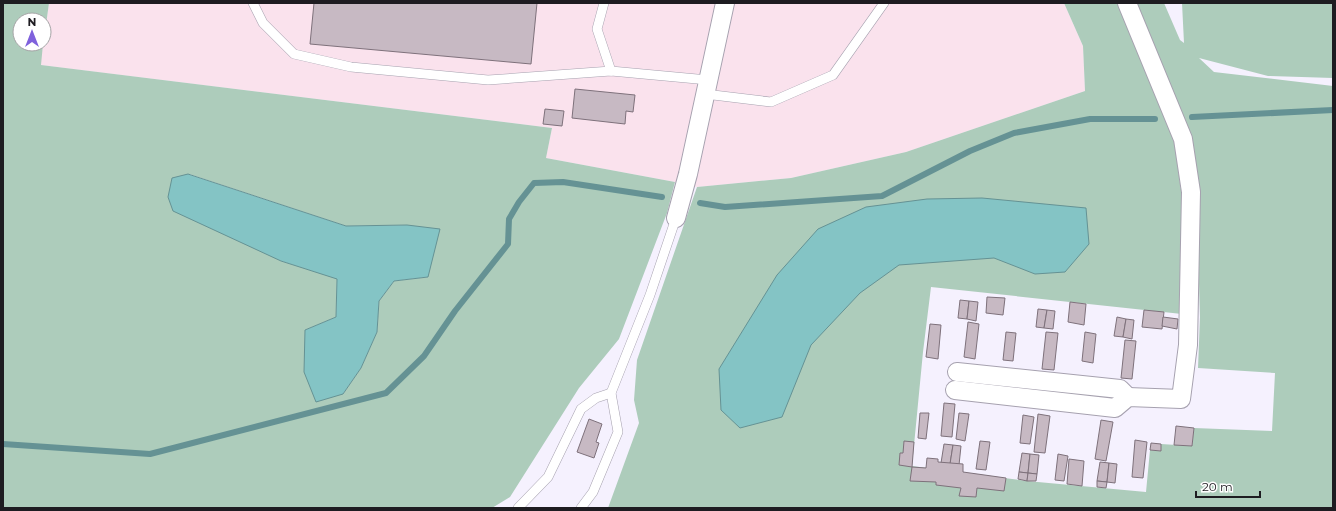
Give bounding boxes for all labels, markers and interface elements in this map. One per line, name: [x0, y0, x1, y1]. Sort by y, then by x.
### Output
north arrow: [12, 12, 52, 52]
text: N: [28, 15, 36, 29]
scale bar: [1196, 473, 1260, 499]
text: 20 m: [1202, 479, 1233, 494]

